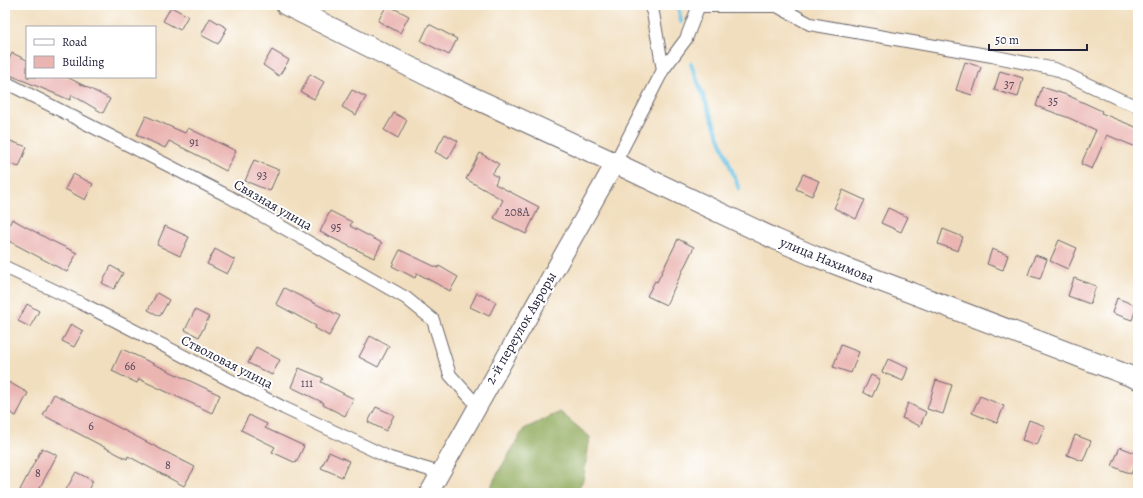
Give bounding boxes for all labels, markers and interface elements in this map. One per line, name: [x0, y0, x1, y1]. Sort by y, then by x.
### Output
legend: [26, 26, 156, 78]
scale bar: [989, 26, 1087, 52]
text: 50 m: [995, 32, 1019, 48]
text: Road: [62, 34, 88, 50]
text: Building: [62, 54, 104, 70]
house number: 37: [1004, 76, 1015, 92]
house number: 35: [1048, 93, 1058, 109]
house number: 91: [189, 134, 199, 150]
house number: 93: [257, 167, 267, 183]
street label: Связная улица: [230, 175, 316, 235]
house number: 208А: [505, 204, 530, 220]
house number: 95: [331, 219, 341, 235]
street label: улица Нахимова: [776, 232, 877, 288]
street label: 2-й переулок Авроры: [481, 268, 561, 388]
street label: Стволовая улица: [178, 331, 277, 394]
house number: 66: [124, 358, 136, 374]
house number: 111: [301, 375, 313, 391]
house number: 6: [88, 418, 94, 434]
house number: 8: [165, 457, 171, 473]
house number: 8: [35, 465, 41, 481]

